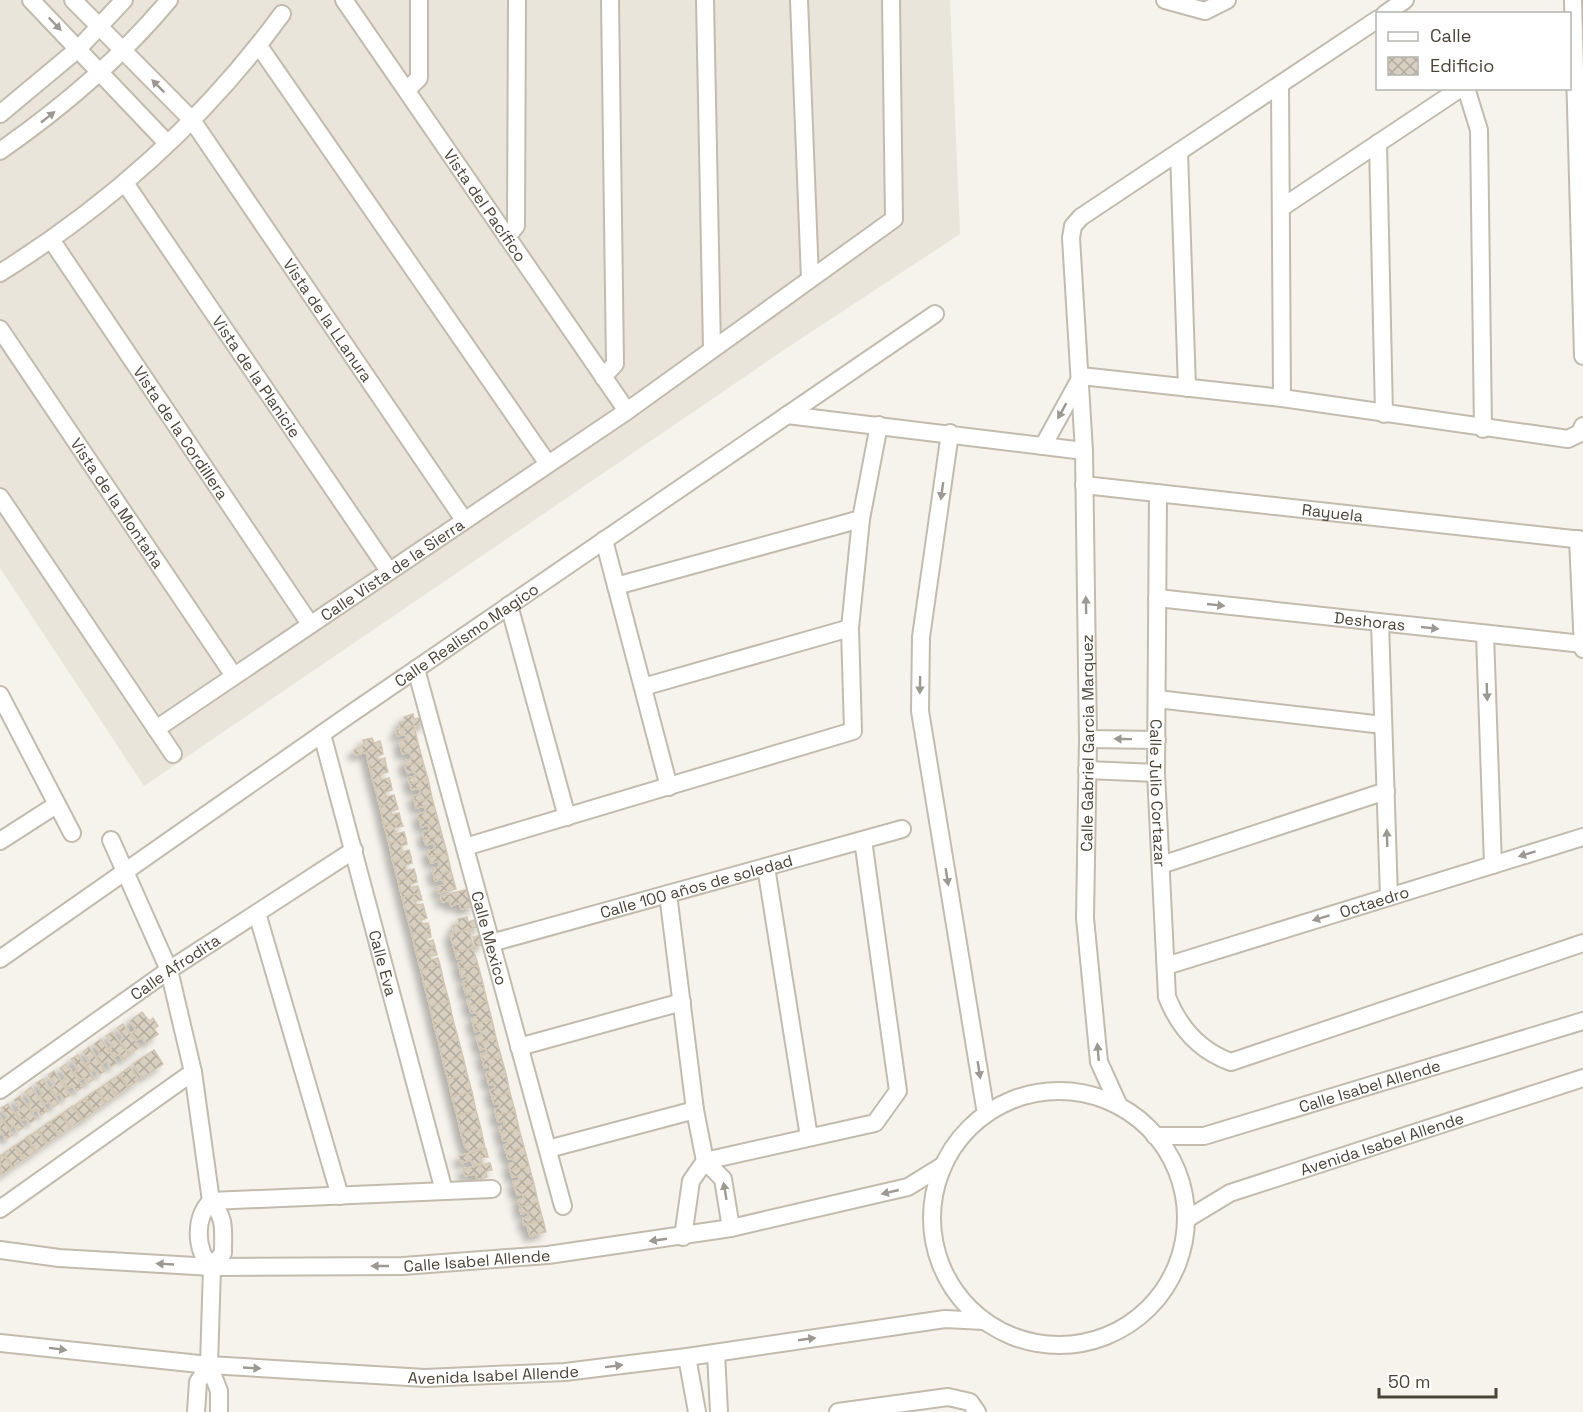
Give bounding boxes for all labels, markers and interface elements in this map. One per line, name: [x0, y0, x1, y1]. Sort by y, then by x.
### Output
legend: [1376, 12, 1571, 90]
one-way arrow: [47, 17, 61, 31]
text: Calle: [1430, 24, 1471, 47]
text: Edificio: [1430, 54, 1494, 77]
one-way arrow: [151, 79, 165, 93]
one-way arrow: [40, 111, 55, 123]
street label: Vista del Pacífico: [439, 145, 531, 266]
street label: Vista de la LLanura: [278, 255, 377, 386]
street label: Vista de la Planicie: [207, 312, 305, 442]
street label: Vista de la Cordillera: [128, 362, 233, 504]
one-way arrow: [1057, 403, 1067, 420]
street label: Vista de la Montaña: [66, 434, 168, 573]
one-way arrow: [937, 482, 946, 501]
street label: Rayuela: [1301, 499, 1364, 527]
street label: Calle Vista de la Sierra: [317, 514, 468, 626]
street label: Calle Realismo Magico: [390, 578, 543, 692]
one-way arrow: [1081, 596, 1091, 615]
one-way arrow: [1206, 600, 1225, 610]
street label: Deshoras: [1333, 607, 1406, 636]
one-way arrow: [1421, 623, 1440, 633]
street label: Calle Gabriel Garcia Marquez: [1076, 634, 1099, 852]
one-way arrow: [915, 675, 925, 694]
one-way arrow: [1482, 683, 1491, 702]
street label: Calle Julio Cortazar: [1145, 719, 1171, 867]
one-way arrow: [1113, 734, 1132, 744]
one-way arrow: [1383, 829, 1392, 848]
street label: Calle 100 años de soledad: [598, 850, 795, 923]
one-way arrow: [1518, 850, 1536, 859]
one-way arrow: [943, 868, 952, 887]
street label: Octaedro: [1337, 881, 1412, 923]
street label: Calle Mexico: [466, 889, 512, 988]
one-way arrow: [1312, 914, 1330, 923]
street label: Calle Eva: [364, 928, 402, 998]
street label: Calle Afrodita: [126, 930, 224, 1005]
one-way arrow: [1093, 1042, 1103, 1061]
street label: Calle Isabel Allende: [1296, 1055, 1443, 1118]
one-way arrow: [975, 1060, 984, 1079]
street label: Avenida Isabel Allende: [1297, 1108, 1467, 1180]
one-way arrow: [720, 1181, 729, 1200]
one-way arrow: [881, 1187, 899, 1197]
one-way arrow: [648, 1236, 667, 1245]
street label: Calle Isabel Allende: [403, 1245, 551, 1277]
one-way arrow: [155, 1259, 174, 1269]
one-way arrow: [371, 1261, 390, 1271]
one-way arrow: [798, 1334, 817, 1343]
one-way arrow: [49, 1345, 68, 1354]
street label: Avenida Isabel Allende: [407, 1360, 580, 1389]
one-way arrow: [605, 1361, 624, 1371]
scale bar: [1379, 1361, 1496, 1399]
one-way arrow: [243, 1363, 262, 1373]
text: 50 m: [1388, 1370, 1430, 1393]

